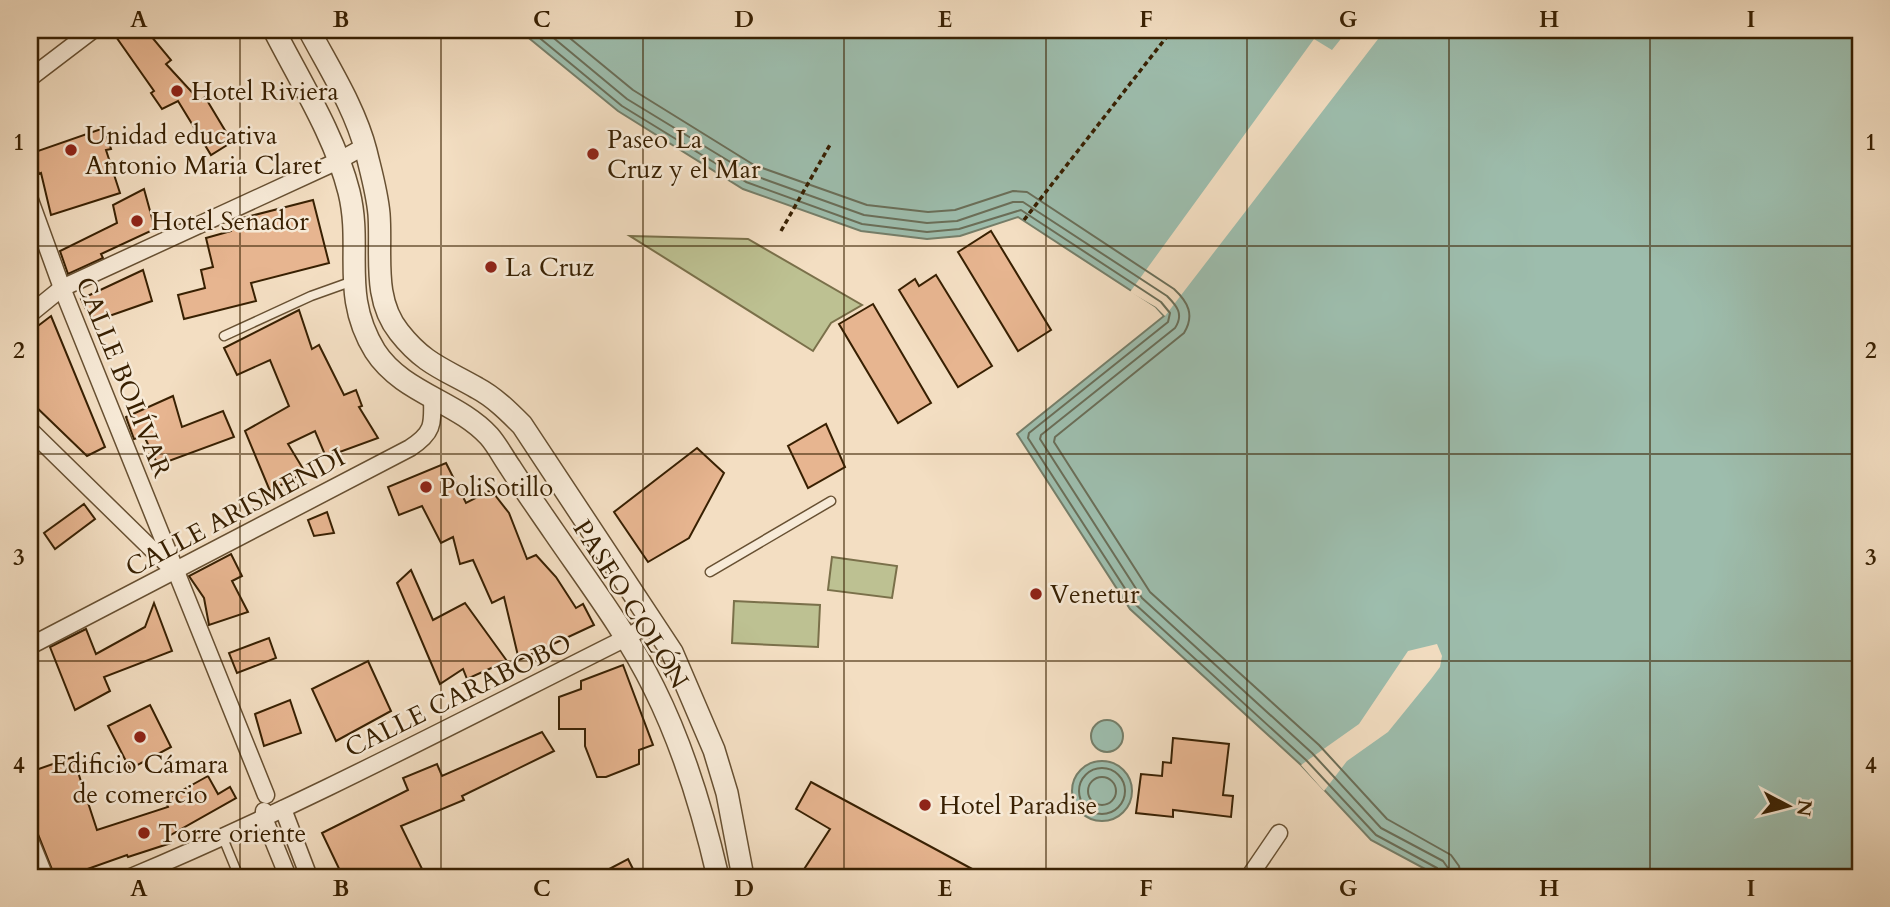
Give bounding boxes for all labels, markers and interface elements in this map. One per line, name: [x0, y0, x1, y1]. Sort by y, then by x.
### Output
text: A: [130, 4, 148, 35]
text: B: [333, 4, 349, 35]
text: C: [533, 4, 551, 35]
text: D: [734, 4, 754, 35]
text: E: [938, 4, 952, 35]
text: F: [1139, 4, 1153, 35]
text: G: [1339, 4, 1358, 35]
text: H: [1539, 4, 1559, 35]
text: I: [1747, 4, 1755, 35]
place label: Hotel Riviera: [191, 74, 339, 109]
marker: Hotel Riviera: [169, 83, 185, 99]
place label: Unidad educativa Antonio Maria Claret: [85, 118, 322, 183]
place label: Paseo La Cruz y el Mar: [607, 122, 761, 187]
text: 1: [13, 127, 25, 158]
text: 1: [1865, 127, 1877, 158]
marker: Unidad educativa Antonio Maria Claret: [63, 142, 79, 158]
marker: Paseo La Cruz y el Mar: [585, 146, 601, 162]
place label: Hotel Senador: [151, 204, 309, 239]
marker: Hotel Senador: [129, 213, 145, 229]
place label: La Cruz: [505, 250, 595, 285]
marker: La Cruz: [483, 259, 499, 275]
street label: CALLE BOLÍVAR: [67, 272, 180, 483]
text: 2: [13, 335, 25, 366]
text: 2: [1865, 335, 1877, 366]
street label: CALLE ARISMENDI: [119, 440, 351, 585]
place label: PoliSotillo: [440, 470, 553, 505]
marker: PoliSotillo: [418, 479, 434, 495]
street label: PASEO COLÓN: [565, 513, 697, 695]
text: 3: [13, 542, 25, 573]
text: 3: [1865, 542, 1877, 573]
place label: Venetur: [1050, 577, 1140, 612]
marker: Venetur: [1028, 586, 1044, 602]
street label: CALLE CARABOBO: [339, 625, 577, 766]
marker: Edificio Cámara de comercio: [132, 729, 148, 745]
place label: Edificio Cámara de comercio: [51, 747, 229, 812]
text: 4: [13, 750, 25, 781]
text: 4: [1865, 750, 1877, 781]
north arrow: [1754, 771, 1824, 841]
place label: Hotel Paradise: [939, 788, 1097, 823]
marker: Hotel Paradise: [917, 797, 933, 813]
text: N: [1790, 798, 1818, 818]
place label: Torre oriente: [158, 816, 306, 851]
marker: Torre oriente: [136, 825, 152, 841]
text: A: [130, 873, 148, 904]
text: B: [333, 873, 349, 904]
text: C: [533, 873, 551, 904]
text: D: [734, 873, 754, 904]
text: E: [938, 873, 952, 904]
text: F: [1139, 873, 1153, 904]
text: G: [1339, 873, 1358, 904]
text: H: [1539, 873, 1559, 904]
text: I: [1747, 873, 1755, 904]

